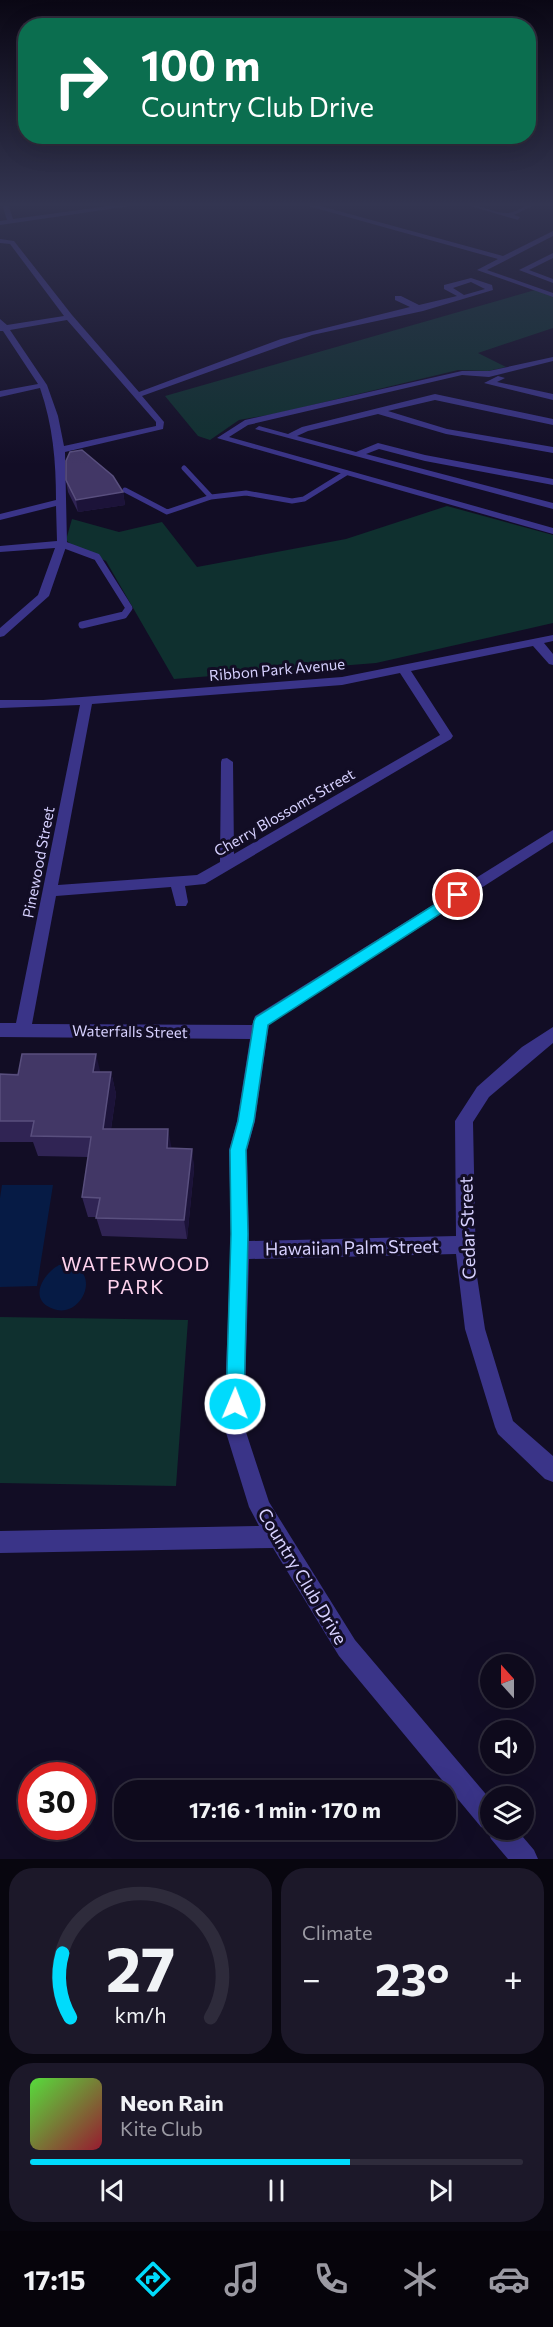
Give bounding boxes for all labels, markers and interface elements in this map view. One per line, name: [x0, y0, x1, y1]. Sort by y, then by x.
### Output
text: 100 m: [141, 38, 261, 90]
icon: right: [42, 42, 120, 120]
text: Country Club Drive: [141, 90, 374, 123]
street label: Ribbon Park Avenue: [208, 654, 346, 684]
street label: Cherry Blossoms Street: [210, 764, 358, 860]
street label: Pinewood Street: [18, 805, 58, 919]
pin: [432, 869, 483, 920]
icon: arrive: [441, 878, 474, 911]
street label: Waterfalls Street: [72, 1021, 188, 1041]
street label: Cedar Street: [454, 1176, 480, 1280]
street label: Hawaiian Palm Street: [265, 1234, 439, 1260]
district label: WATERWOOD PARK: [61, 1251, 211, 1298]
position arrow: [203, 1372, 267, 1436]
street label: Country Club Drive: [254, 1504, 352, 1648]
north arrow: [480, 1654, 534, 1708]
map controls: [480, 1654, 534, 1840]
button: sound: [480, 1720, 534, 1774]
speed limit sign: 30: [18, 1762, 96, 1840]
button: layers: [480, 1786, 534, 1840]
text: 17:16 · 1 min · 170 m: [189, 1796, 381, 1823]
text: Climate: [302, 1920, 372, 1944]
text: 27: [106, 1929, 175, 2005]
text: 23°: [375, 1950, 449, 2005]
text: −: [302, 1957, 321, 1998]
text: +: [504, 1957, 523, 1998]
text: km/h: [114, 2001, 167, 2027]
text: Neon Rain: [120, 2089, 224, 2116]
text: Kite Club: [120, 2116, 203, 2140]
icon: previous: [96, 2174, 129, 2207]
icon: pause: [260, 2174, 293, 2207]
icon: next: [424, 2174, 457, 2207]
icon: directions: [132, 2258, 174, 2300]
icon: music: [221, 2258, 263, 2300]
icon: phone: [310, 2258, 352, 2300]
icon: climate: [399, 2258, 441, 2300]
icon: car: [488, 2258, 530, 2300]
text: 17:15: [23, 2263, 86, 2296]

